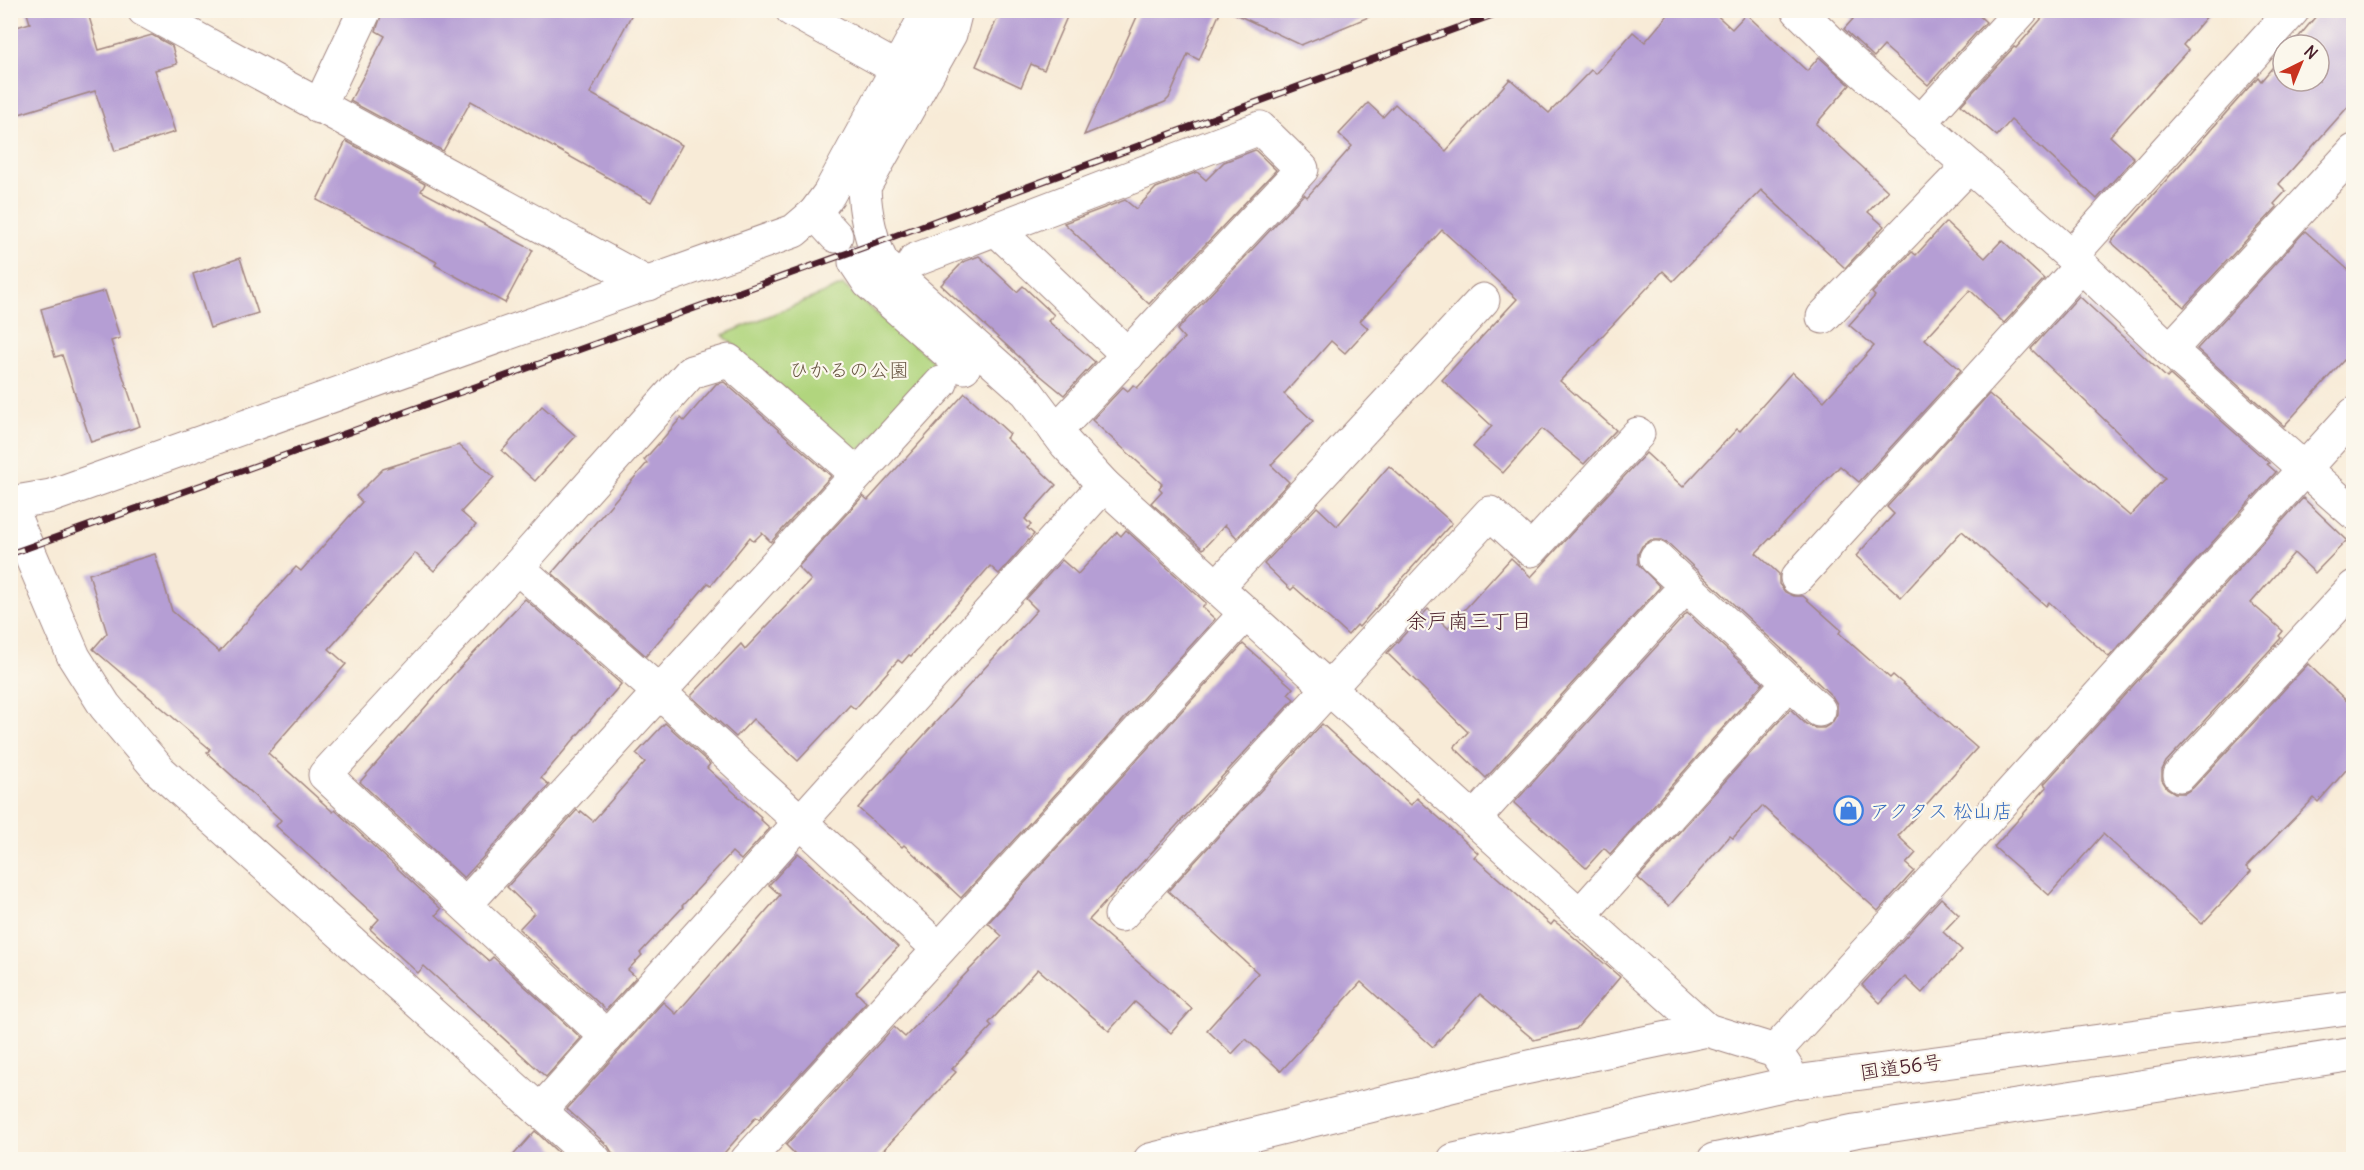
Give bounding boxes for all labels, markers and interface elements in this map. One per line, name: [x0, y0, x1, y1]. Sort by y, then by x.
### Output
north arrow: [2271, 33, 2331, 93]
text: N: [2300, 41, 2322, 63]
park label: ひかるの公園: [789, 357, 909, 382]
district label: 余戸南三丁目: [1406, 607, 1532, 634]
shop icon: アクタス 松山店: [1833, 795, 1865, 827]
place label: アクタス 松山店: [1870, 798, 2013, 823]
street label: 国道56号: [1858, 1048, 1944, 1085]

